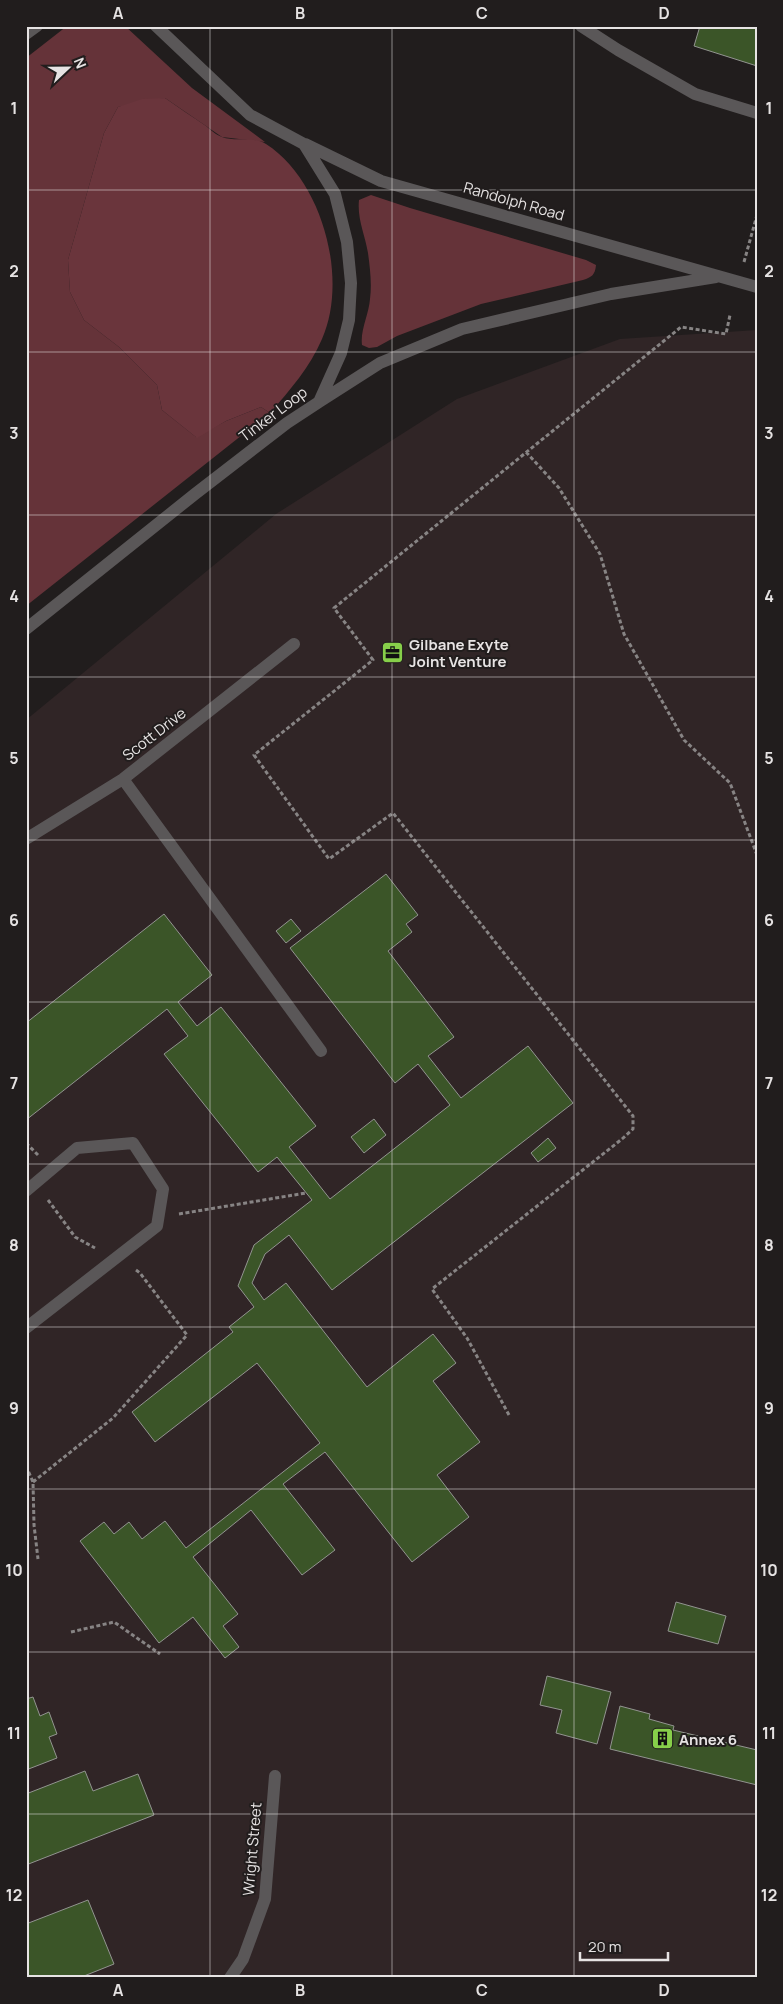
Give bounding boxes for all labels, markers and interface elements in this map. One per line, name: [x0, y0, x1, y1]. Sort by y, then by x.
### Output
text: A: [113, 2, 124, 24]
text: B: [295, 2, 305, 24]
text: C: [476, 2, 488, 24]
text: D: [658, 2, 670, 24]
north arrow: [42, 42, 92, 92]
text: N: [70, 55, 91, 71]
text: 1: [10, 97, 18, 119]
text: 1: [765, 97, 773, 119]
street label: Randolph Road: [461, 177, 567, 225]
text: 2: [9, 260, 19, 282]
text: 2: [764, 260, 774, 282]
street label: Tinker Loop: [235, 381, 311, 446]
text: 3: [9, 422, 19, 444]
text: 3: [764, 422, 774, 444]
text: 4: [9, 585, 19, 607]
text: 4: [764, 585, 774, 607]
place label: Gilbane Exyte Joint Venture: [409, 634, 509, 672]
office icon: Gilbane Exyte Joint Venture: [381, 641, 405, 665]
street label: Scott Drive: [118, 702, 190, 765]
text: 5: [9, 747, 19, 769]
text: 5: [764, 747, 774, 769]
text: 6: [9, 909, 19, 931]
text: 6: [764, 909, 774, 931]
text: 7: [10, 1072, 18, 1094]
text: 7: [765, 1072, 773, 1094]
text: 8: [9, 1234, 19, 1256]
text: 8: [764, 1234, 774, 1256]
text: 9: [9, 1397, 19, 1419]
text: 9: [764, 1397, 774, 1419]
text: 10: [5, 1559, 23, 1581]
text: 10: [760, 1559, 778, 1581]
text: 11: [7, 1722, 21, 1744]
text: 11: [762, 1722, 776, 1744]
building icon: Annex 6: [651, 1727, 675, 1751]
place label: Annex 6: [679, 1729, 737, 1750]
street label: Wright Street: [237, 1801, 267, 1897]
text: 12: [6, 1884, 22, 1906]
text: 12: [761, 1884, 777, 1906]
scale bar: [580, 1929, 668, 1961]
text: 20 m: [588, 1936, 621, 1957]
text: A: [113, 1979, 124, 2001]
text: B: [295, 1979, 305, 2001]
text: C: [476, 1979, 488, 2001]
text: D: [658, 1979, 670, 2001]

